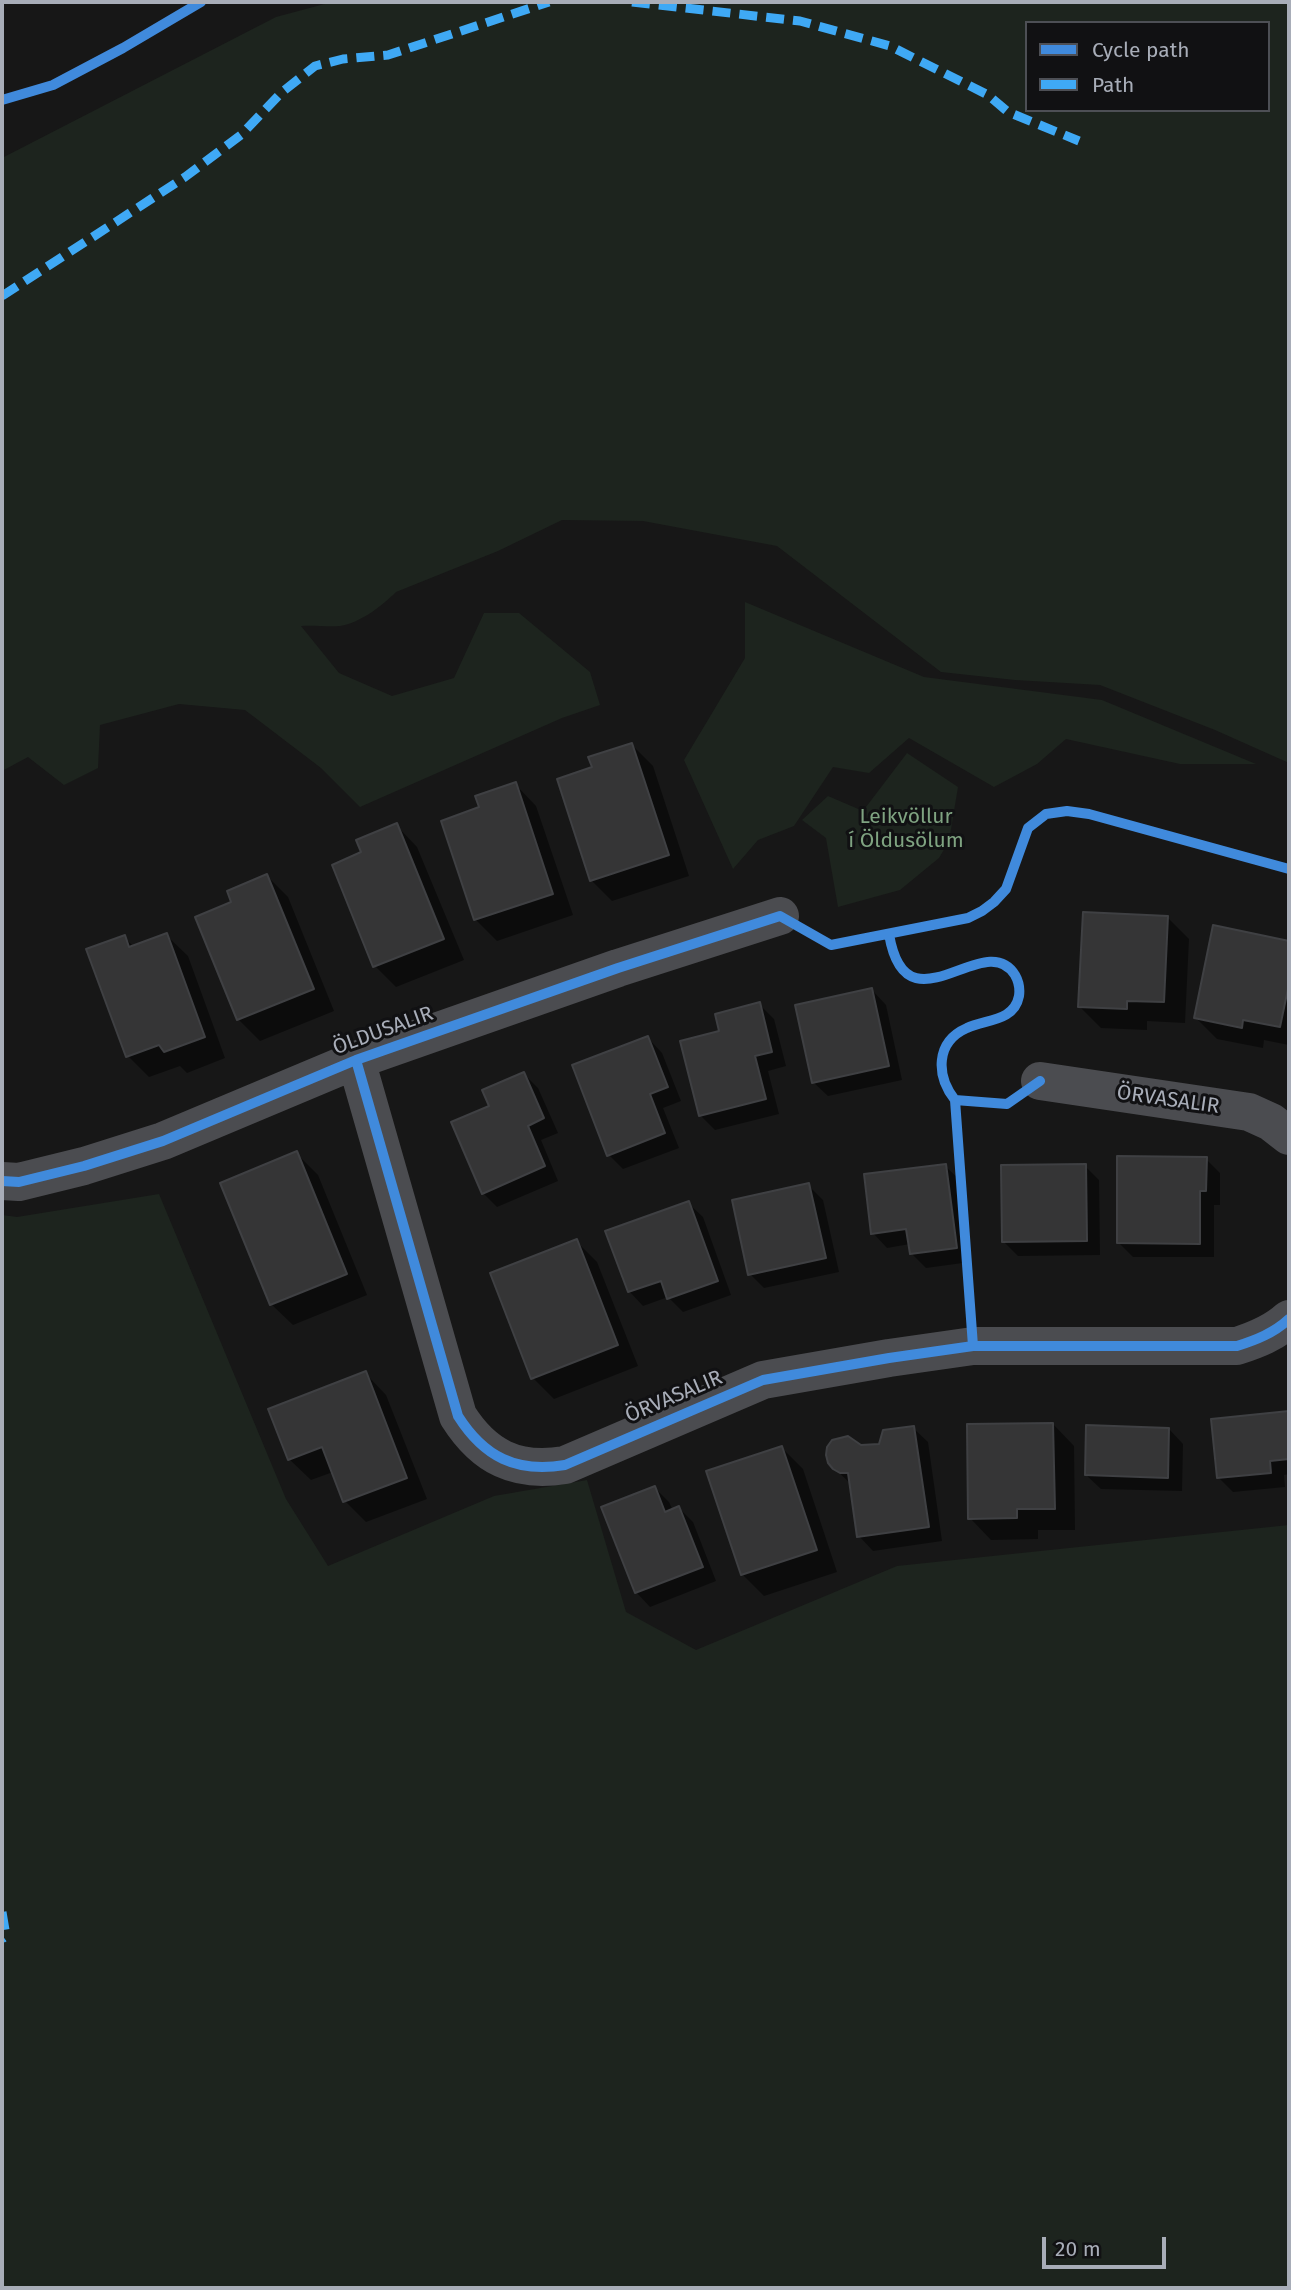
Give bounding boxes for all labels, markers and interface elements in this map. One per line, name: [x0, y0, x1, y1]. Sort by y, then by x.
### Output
legend: [1025, 21, 1270, 112]
text: Cycle path: [1092, 37, 1190, 63]
text: Path: [1092, 72, 1134, 98]
park label: Leikvöllur í Öldusölum: [848, 804, 964, 854]
street label: ÖLDUSALIR: [329, 1001, 437, 1061]
street label: ÖRVASALIR: [1115, 1080, 1221, 1120]
street label: ÖRVASALIR: [622, 1365, 726, 1429]
scale bar: [1046, 2224, 1170, 2268]
text: 20 m: [1055, 2236, 1101, 2262]

